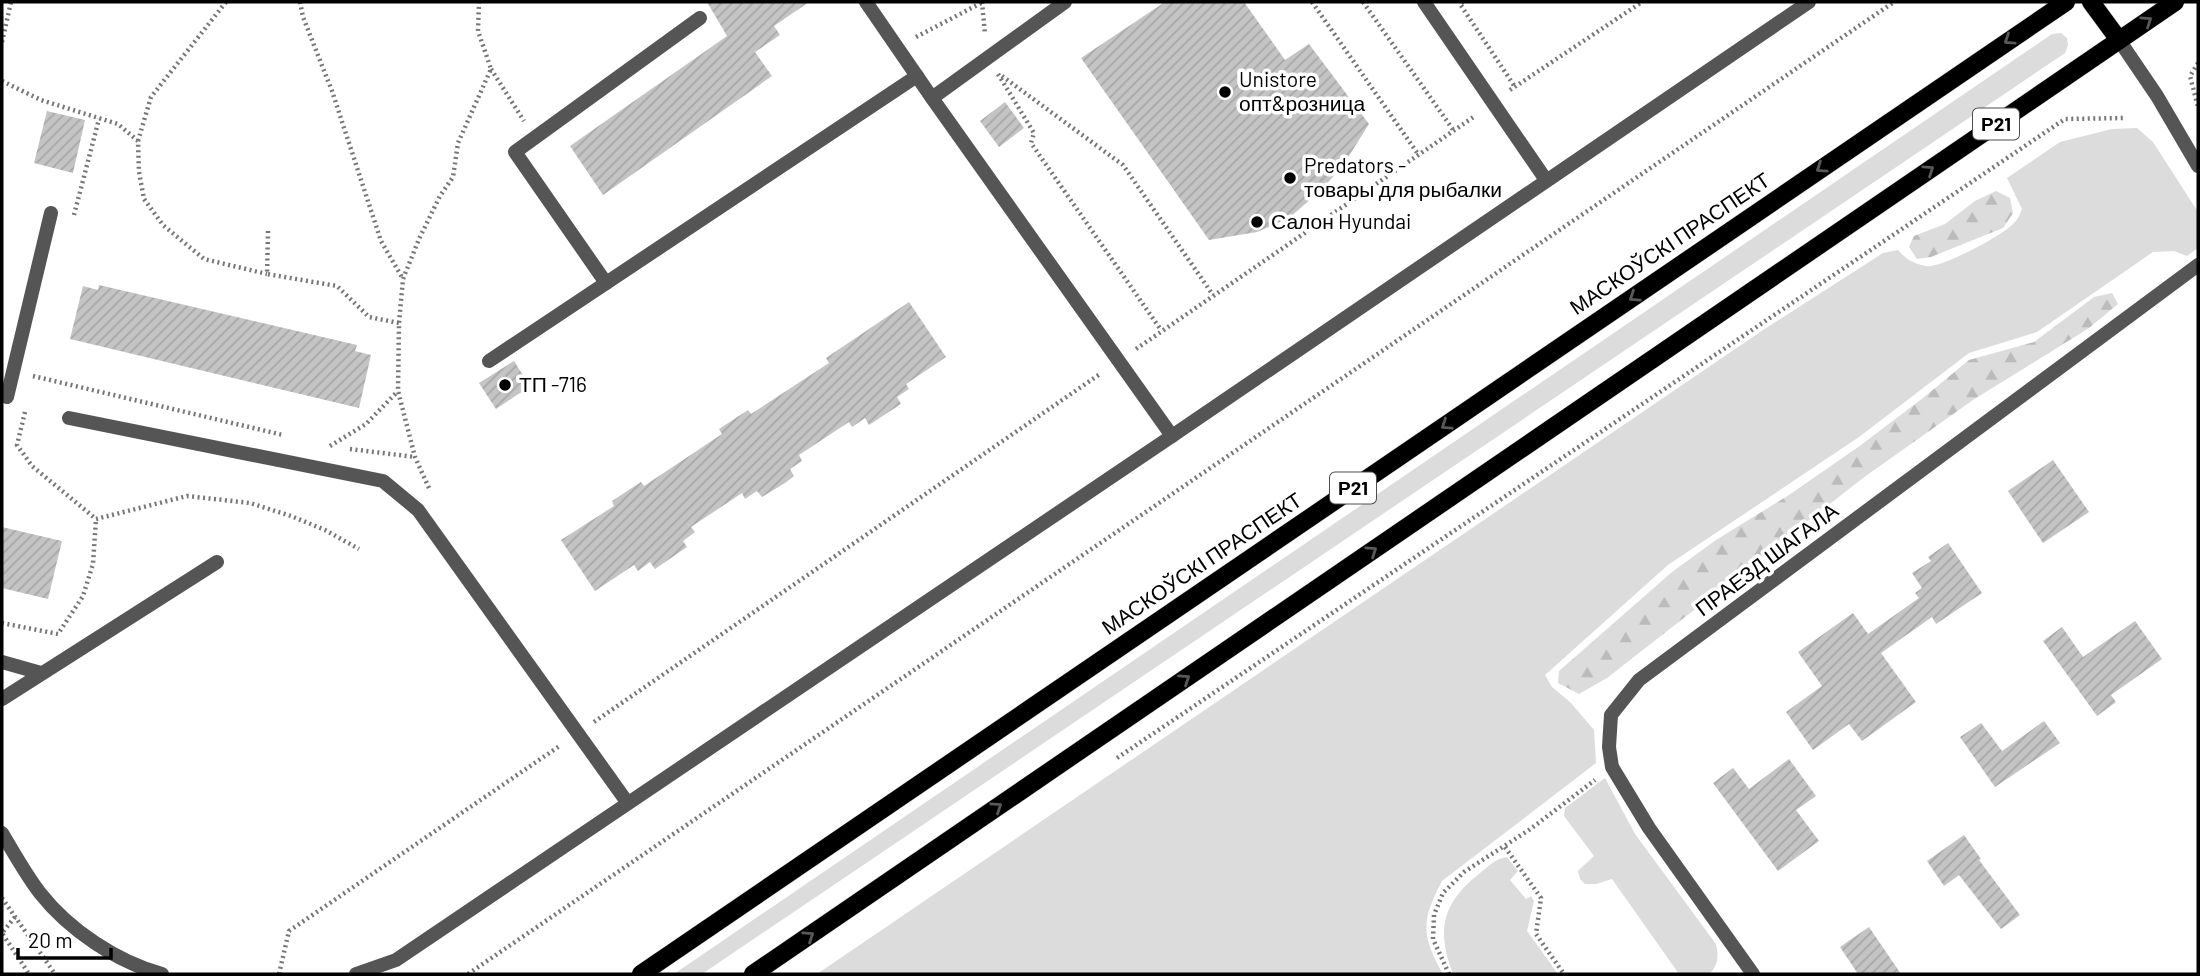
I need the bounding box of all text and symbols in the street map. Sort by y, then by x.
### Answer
one-way arrow [2139,17,2152,29]
one-way arrow [2004,32,2017,45]
place label: Unistore опт&розница [1239,66,1366,115]
marker: Unistore опт&розница [1217,84,1233,100]
road number: Р21 [1973,108,2019,140]
place label: Predators - товары для рыбалки [1304,152,1502,201]
one-way arrow [1816,160,1829,173]
street label: МАСКОЎСКІ ПРАСПЕКТ [1564,166,1774,319]
one-way arrow [1921,166,1934,178]
marker: Predators - товары для рыбалки [1282,170,1298,186]
place label: Салон Hyundai [1271,208,1411,233]
marker: Салон Hyundai [1249,214,1265,230]
one-way arrow [1628,289,1641,302]
place label: ТП -716 [519,371,587,396]
marker: ТП -716 [497,377,513,393]
one-way arrow [1441,417,1454,429]
road number: Р21 [1330,472,1376,503]
street label: МАСКОЎСКІ ПРАСПЕКТ [1096,486,1306,639]
street label: ПРАЕЗД ШАГАЛА [1690,497,1842,620]
one-way arrow [1365,546,1378,559]
one-way arrow [1177,675,1190,687]
one-way arrow [989,803,1002,815]
scale bar [18,916,110,960]
text: 20 m [28,927,73,952]
one-way arrow [801,932,814,944]

